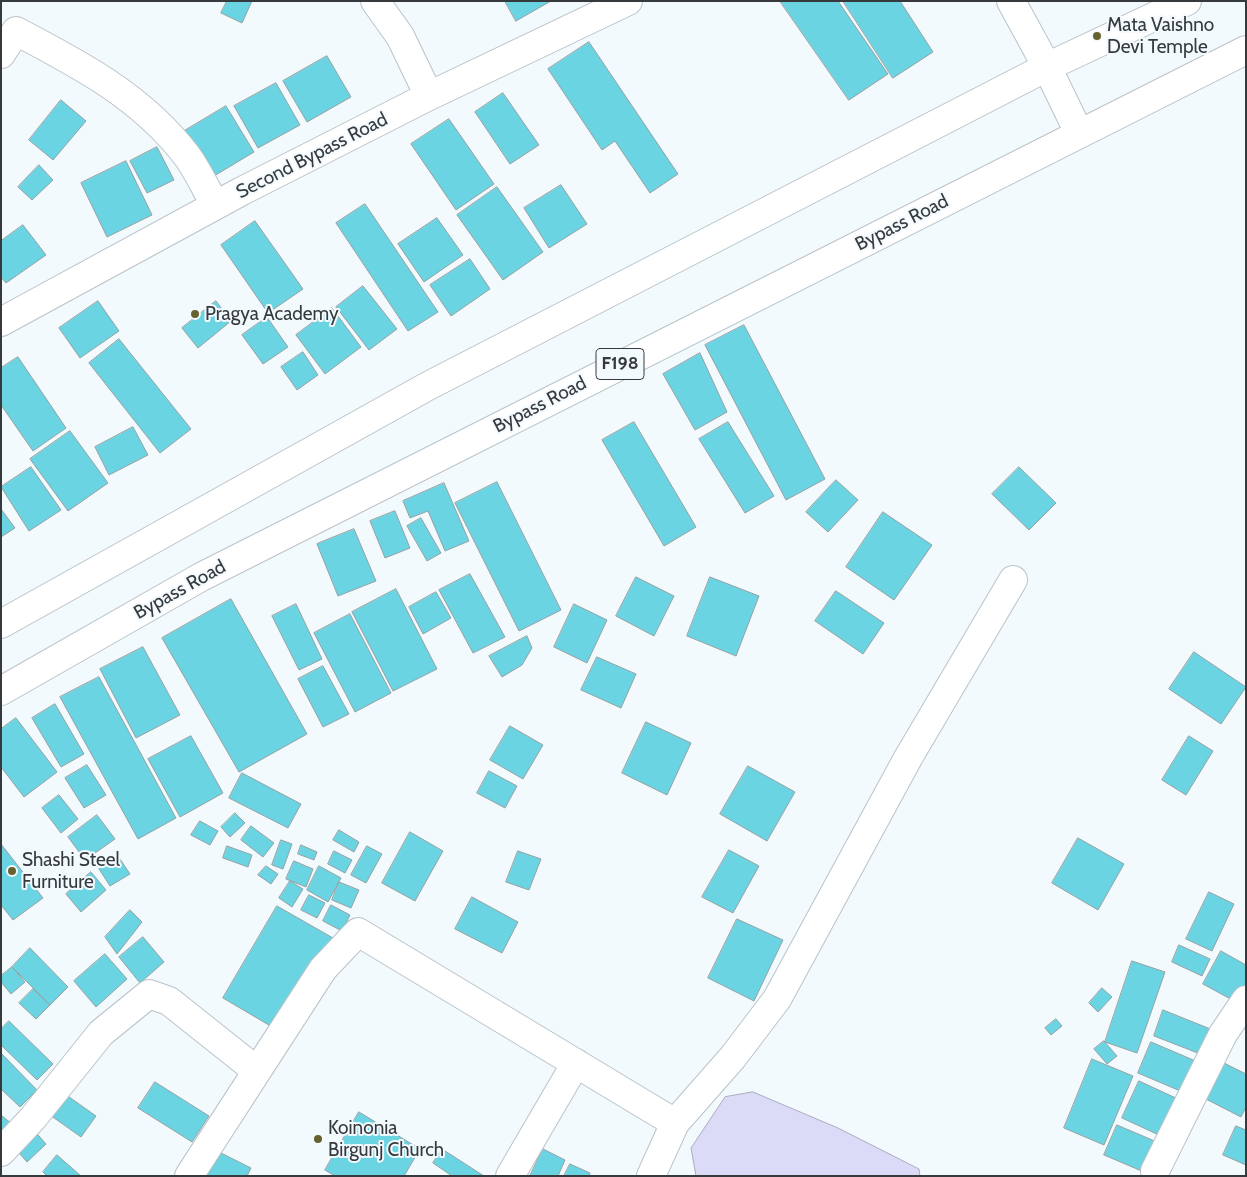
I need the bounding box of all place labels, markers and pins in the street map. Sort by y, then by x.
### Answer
place label: Mata Vaishno Devi Temple [1107,14,1214,58]
marker: Mata Vaishno Devi Temple [1091,30,1103,42]
place label: Pragya Academy [205,303,339,325]
marker: Pragya Academy [189,308,201,320]
place label: Shashi Steel Furniture [22,849,120,893]
marker: Shashi Steel Furniture [6,865,18,877]
place label: Koinonia Birgunj Church [328,1117,444,1161]
marker: Koinonia Birgunj Church [312,1133,324,1145]

